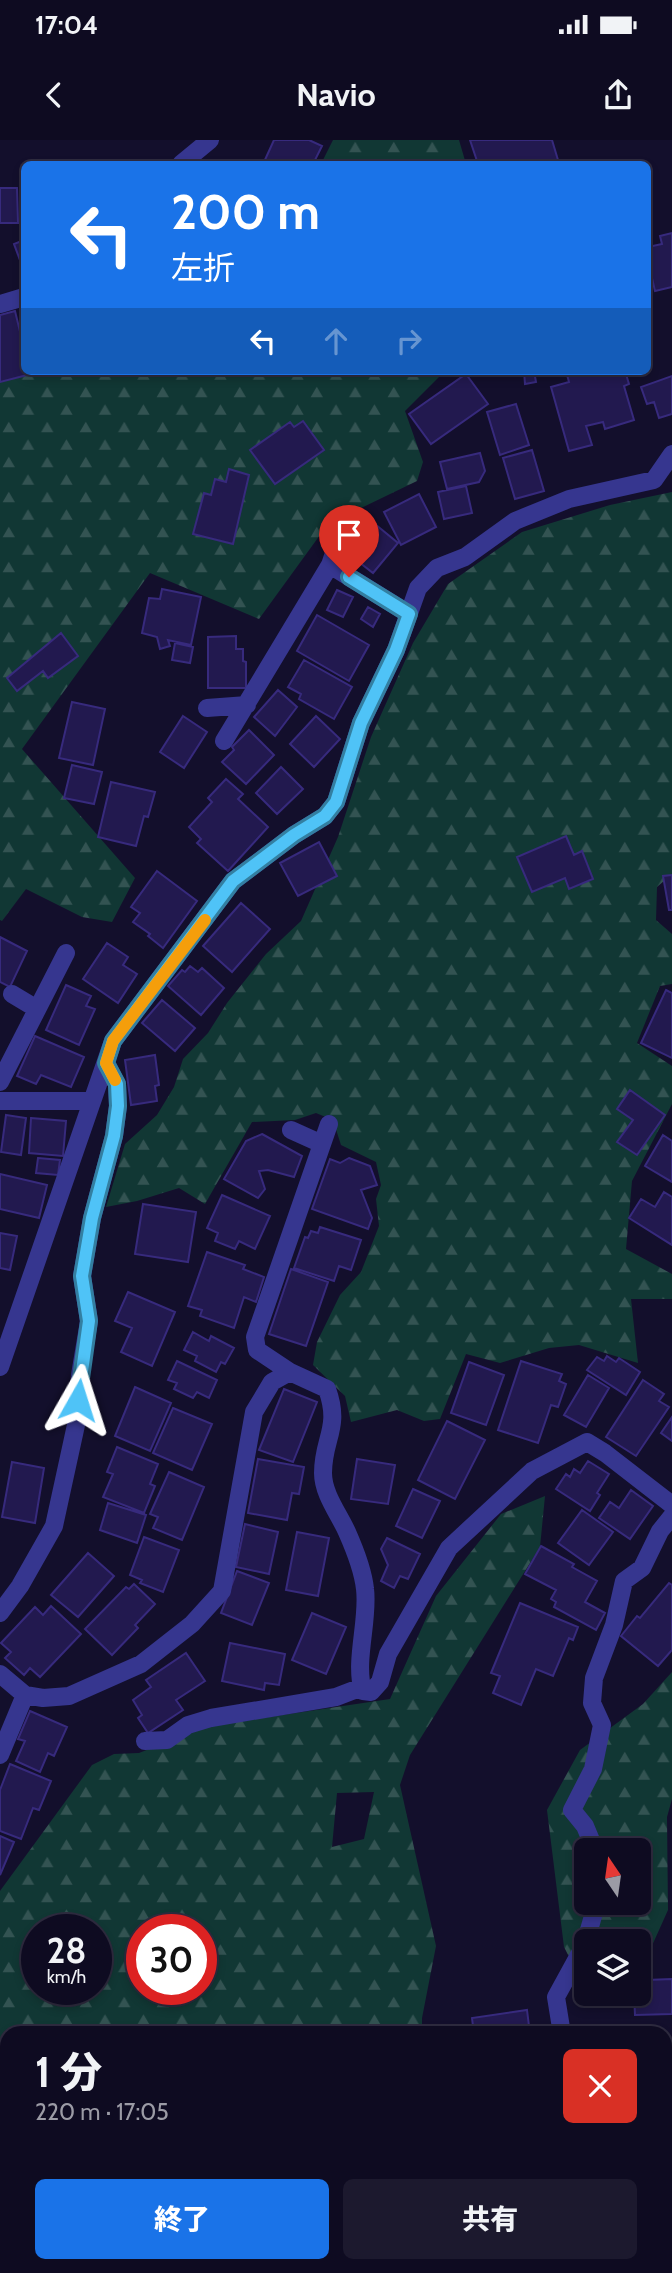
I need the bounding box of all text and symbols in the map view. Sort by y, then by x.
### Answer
text: 17:04 [35,9,98,41]
text: Navio [296,75,376,114]
icon: back [35,76,73,114]
icon: share [599,76,637,114]
text: 200 m [171,182,320,241]
icon: left [56,189,147,280]
text: 左折 [171,248,235,287]
icon: left [244,322,282,360]
icon: ahead [317,322,355,360]
icon: right [390,322,428,360]
pin [319,505,379,577]
icon: arrive [330,516,368,554]
position arrow [41,1363,115,1437]
north arrow [574,1838,651,1914]
map controls [574,1838,651,2006]
speed limit sign: 30 [126,1914,217,2005]
text: 28 [47,1929,86,1972]
button: layers [574,1929,651,2006]
text: km/h [47,1966,86,1988]
text: 1 分 [35,2046,102,2098]
button: close [563,2049,637,2123]
text: 220 m · 17:05 [35,2098,169,2126]
button: 終了 [35,2179,329,2259]
button: 共有 [343,2179,637,2259]

